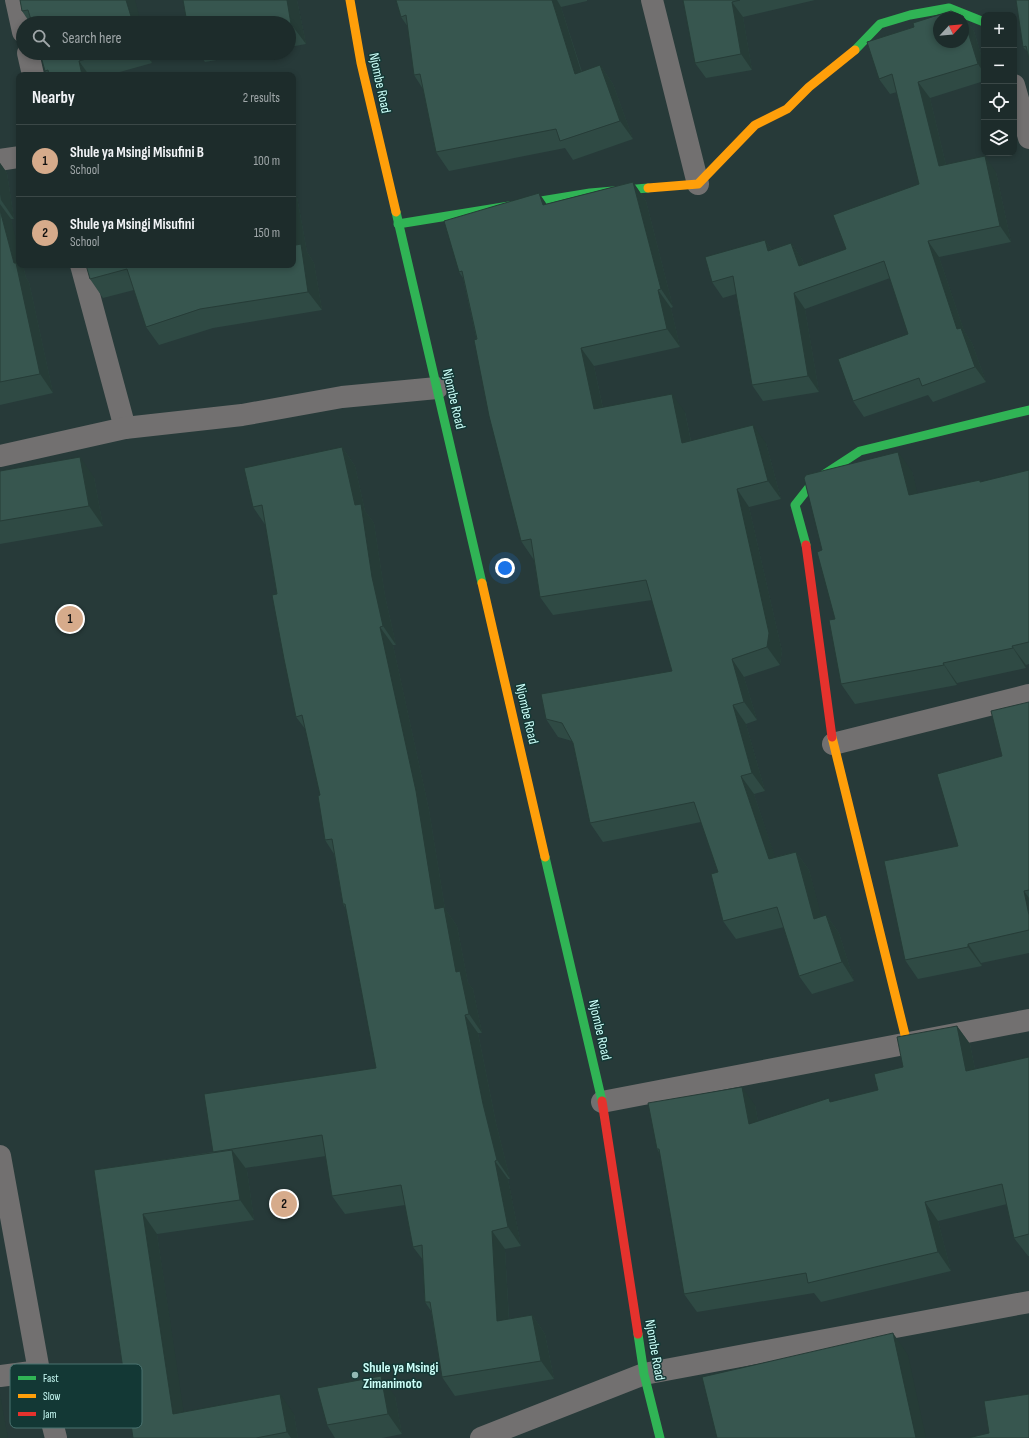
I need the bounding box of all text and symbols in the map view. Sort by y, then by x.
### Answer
north arrow [933,12,969,48]
map controls [981,12,1017,156]
button: + [981,12,1017,48]
search box [16,16,296,60]
icon: search [30,27,52,49]
text: Search here [62,29,122,48]
button: − [981,48,1017,84]
street label: Njombe Road [365,51,395,115]
button: locate [981,84,1017,120]
text: Nearby [32,88,75,108]
text: 2 results [243,90,280,106]
button: layers [981,120,1017,156]
text: Shule ya Msingi Misufini B [70,143,204,162]
text: 1 [42,153,48,169]
text: 100 m [253,153,280,169]
text: School [70,162,100,178]
text: Shule ya Msingi Misufini [70,215,195,234]
text: 2 [42,225,48,241]
text: 150 m [254,225,280,241]
text: School [70,234,100,250]
street label: Njombe Road [439,367,469,431]
your location [495,558,515,578]
pin: 1 [57,604,83,634]
street label: Njombe Road [512,682,542,746]
street label: Njombe Road [585,998,615,1062]
pin: 2 [271,1189,297,1219]
street label: Njombe Road [641,1318,669,1382]
place label: Shule ya Msingi Zimanimoto [363,1359,438,1392]
legend [10,1364,142,1428]
marker: Shule ya Msingi Zimanimoto [350,1370,360,1380]
text: Fast [43,1372,59,1385]
text: Slow [43,1390,60,1403]
text: Jam [42,1408,57,1421]

